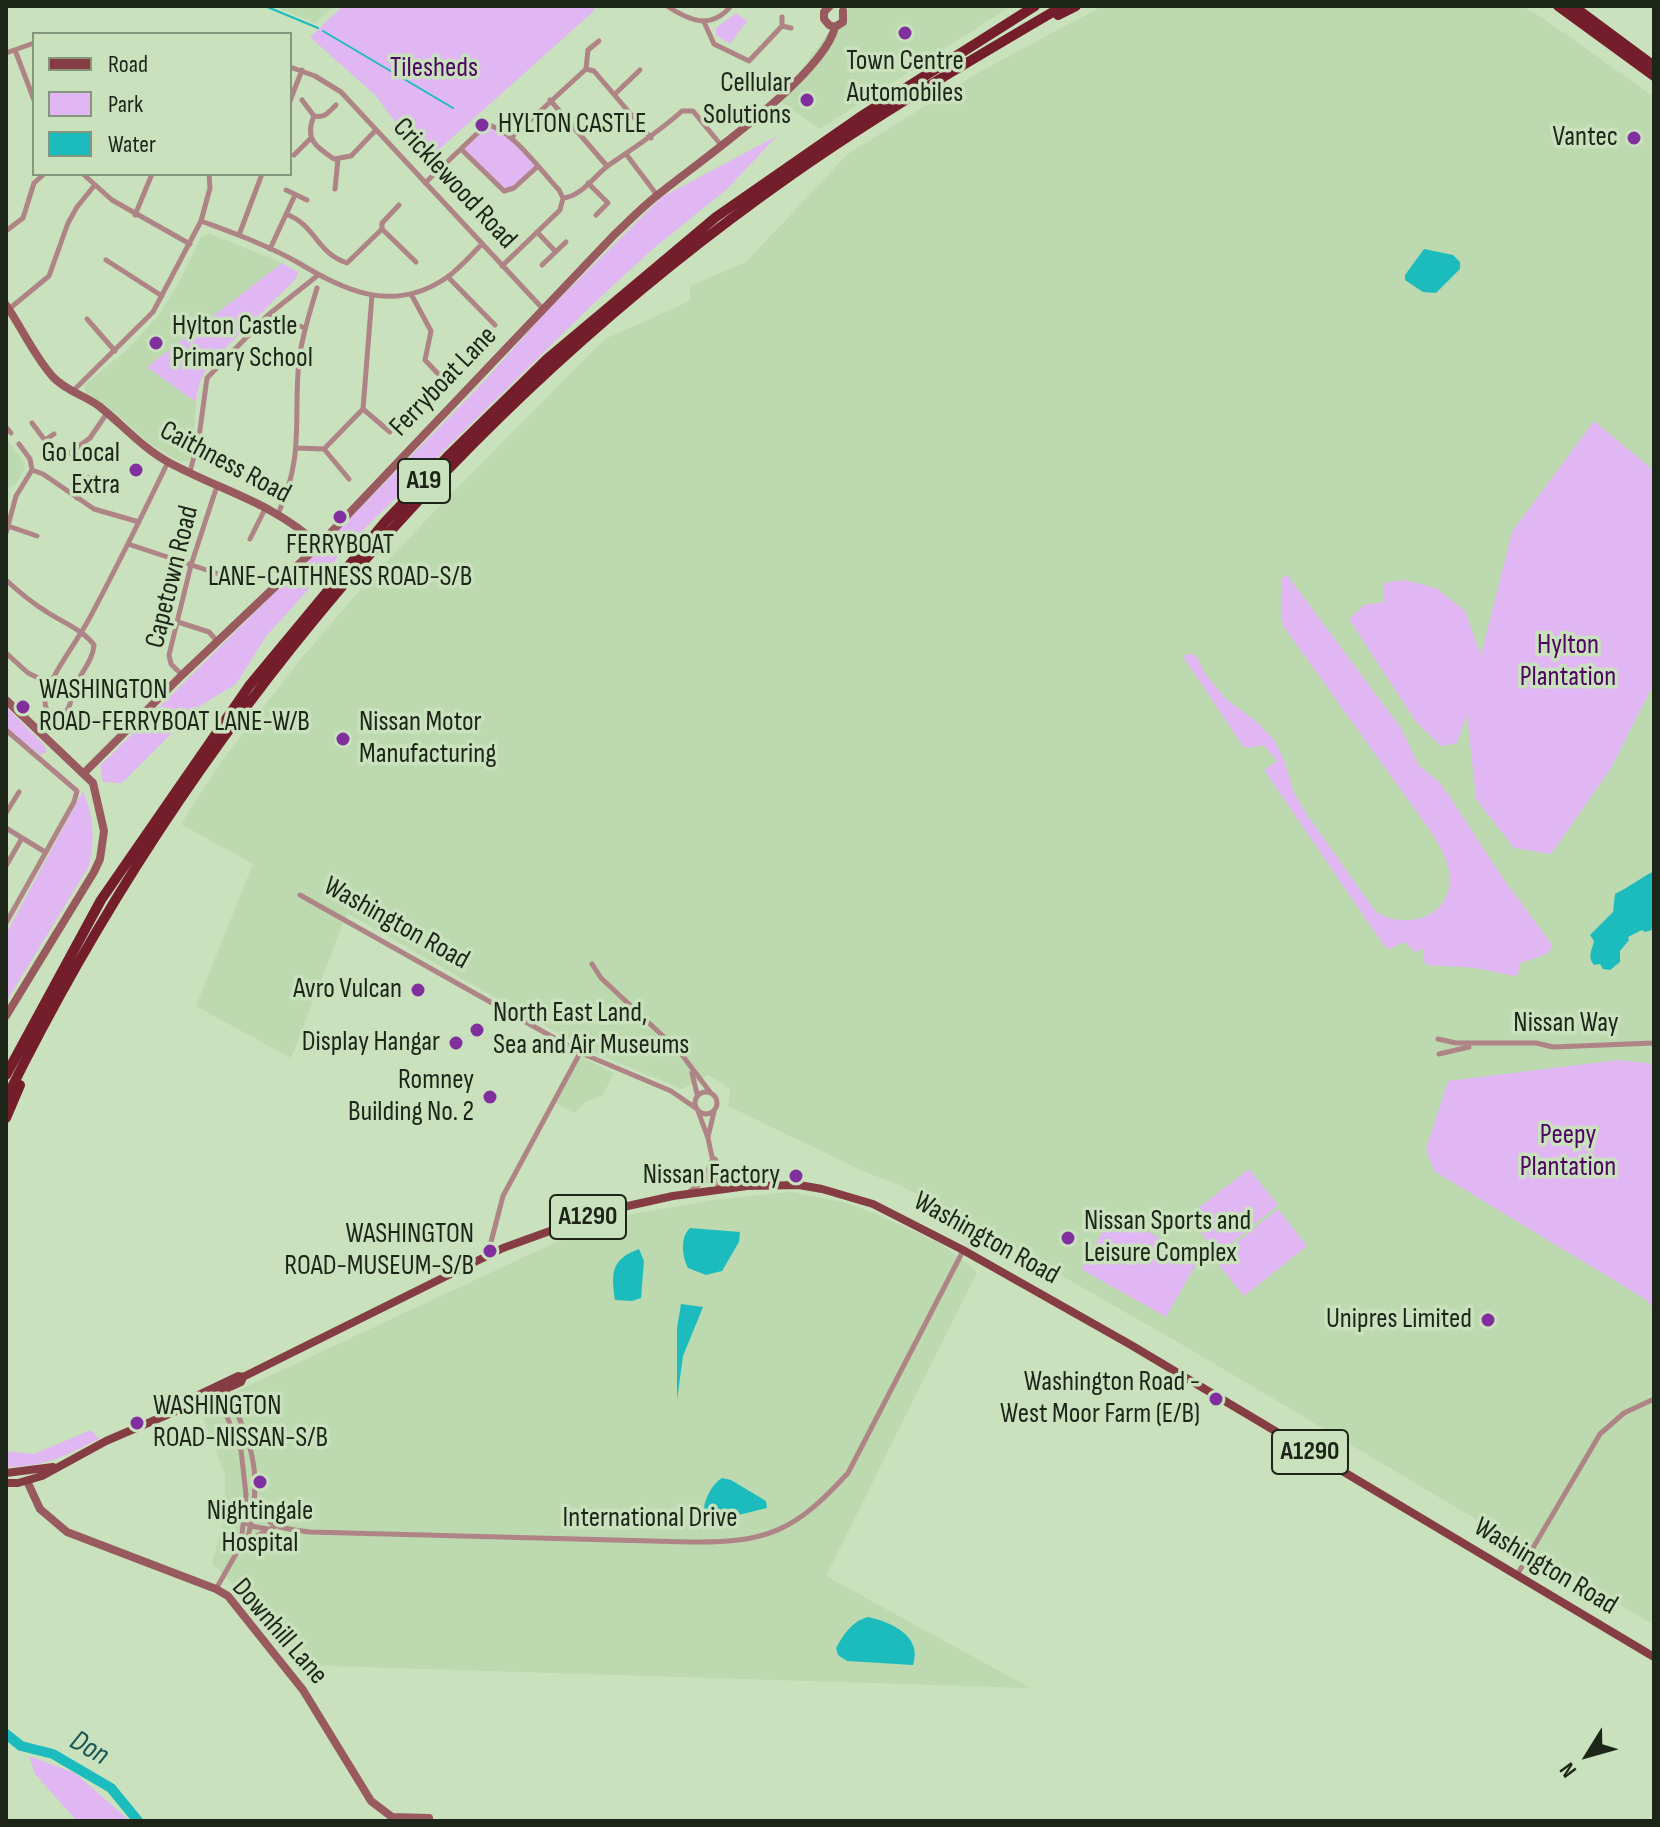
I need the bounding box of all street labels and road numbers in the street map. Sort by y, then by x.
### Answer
street label: Cricklewood Road [385,112,523,256]
street label: Ferryboat Lane [383,320,505,444]
street label: Caithness Road [154,414,296,512]
road number: A19 [398,459,450,503]
street label: Capetown Road [139,502,207,652]
street label: Washington Road [317,870,475,978]
street label: Nissan Way [1513,1007,1619,1041]
street label: Washington Road [907,1185,1065,1293]
road number: A1290 [550,1195,626,1239]
road number: A1290 [1272,1430,1348,1474]
street label: International Drive [563,1502,737,1536]
street label: Washington Road [1467,1511,1623,1623]
street label: Downhill Lane [224,1572,334,1692]

